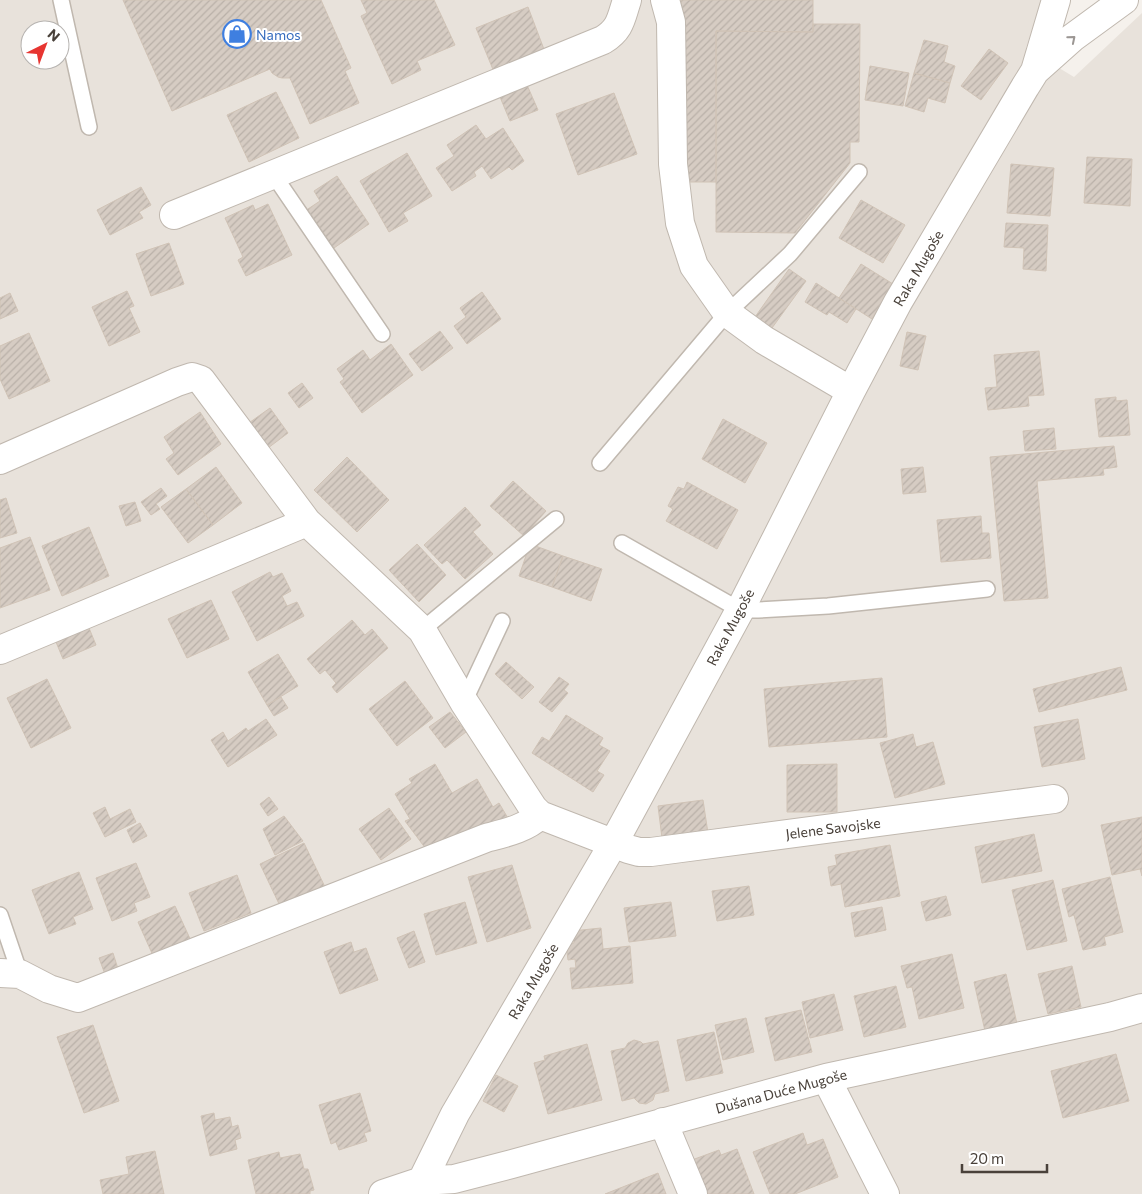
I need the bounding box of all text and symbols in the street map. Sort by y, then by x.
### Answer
shop icon: Namos [222,19,252,49]
north arrow [20,20,70,70]
text: N [44,25,64,45]
place label: Namos [256,26,301,43]
one-way arrow [1066,36,1075,45]
street label: Raka Mugoše [889,227,947,309]
street label: Raka Mugoše [703,586,757,668]
street label: Jelene Savojske [784,814,882,842]
street label: Raka Mugoše [504,940,562,1022]
street label: Dušana Duće Mugoše [713,1065,849,1117]
scale bar [962,1142,1047,1174]
text: 20 m [970,1149,1004,1167]

